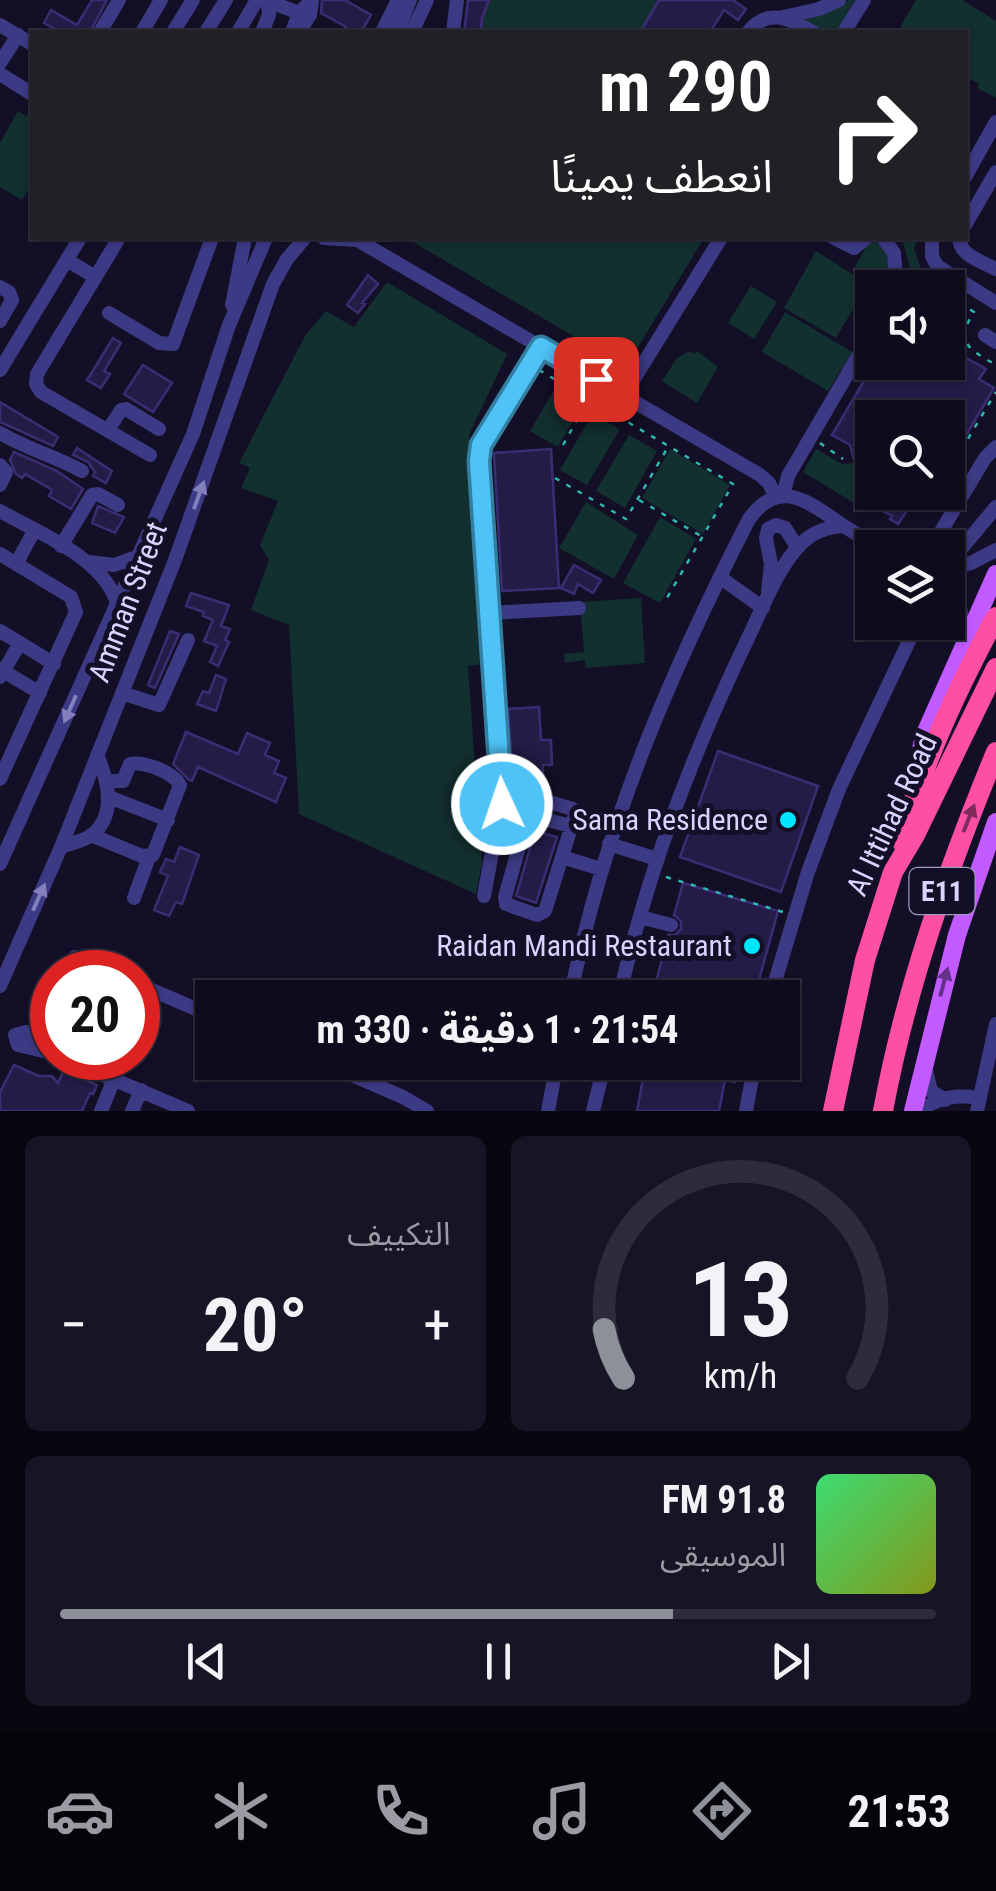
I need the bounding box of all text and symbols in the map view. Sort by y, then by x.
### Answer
text: 290 m [599,46,773,128]
icon: right [808,70,938,200]
text: انعطف يمينًا [550,150,773,203]
map controls [855,270,965,640]
button: sound [855,270,965,380]
pin [554,337,639,422]
icon: arrive [569,352,624,407]
button: search [855,400,965,510]
one-way arrow [192,479,207,509]
street label: Amman Street [81,517,174,687]
button: layers [855,530,965,640]
one-way arrow [62,694,78,724]
street label: Al Ittihad Road [839,729,944,901]
position arrow [450,752,554,856]
place label: Sama Residence [572,802,768,837]
one-way arrow [961,803,977,833]
marker: Sama Residence [777,809,799,831]
road number: E11 [910,868,974,914]
one-way arrow [31,882,47,912]
place label: Raidan Mandi Restaurant [436,928,732,963]
marker: Raidan Mandi Restaurant [741,935,763,957]
speed limit sign: 20 [30,950,160,1080]
one-way arrow [937,966,953,997]
text: 21:54 · 1 دقيقة · 330 m [316,1008,679,1052]
text: التكييف [347,1215,451,1253]
text: 13 [688,1240,793,1361]
text: 20° [203,1281,308,1369]
text: − [60,1293,88,1357]
text: + [423,1293,451,1357]
text: km/h [704,1355,778,1397]
text: 91.8 FM [662,1478,786,1522]
text: الموسيقى [660,1536,786,1574]
icon: previous [179,1634,234,1689]
icon: pause [471,1634,526,1689]
icon: next [763,1634,818,1689]
icon: car [45,1776,115,1846]
icon: climate [206,1776,276,1846]
icon: phone [366,1776,436,1846]
icon: music [527,1776,597,1846]
icon: directions [687,1776,757,1846]
text: 21:53 [848,1785,951,1838]

